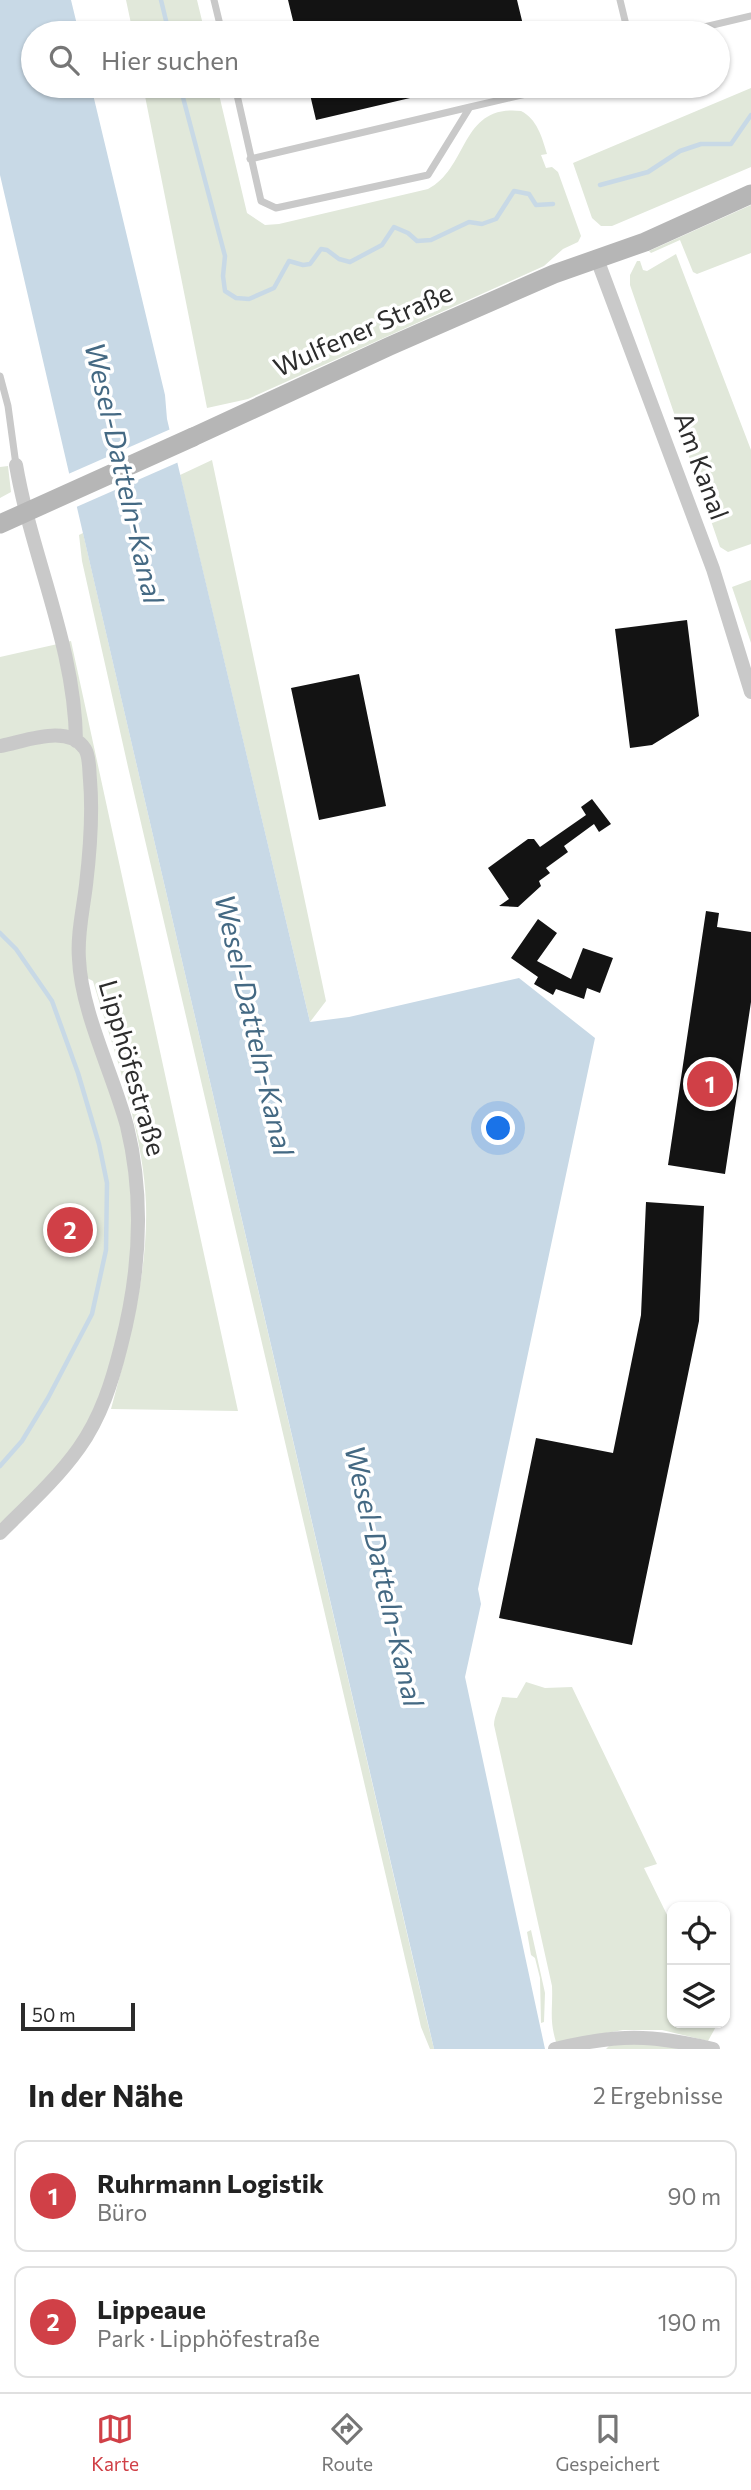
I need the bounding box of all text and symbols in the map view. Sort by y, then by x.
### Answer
search box [21,21,730,98]
icon: search [45,41,83,79]
text: Hier suchen [101,44,239,75]
street label: Wulfener Straße [268,275,457,382]
water label: Wesel-Datteln-Kanal [78,339,172,608]
street label: Am Kanal [669,408,736,523]
water label: Wesel-Datteln-Kanal [208,891,302,1160]
street label: Lipphöfestraße [94,976,173,1159]
pin: 1 [687,1058,733,1110]
your location [481,1111,515,1145]
pin: 2 [47,1204,93,1256]
water label: Wesel-Datteln-Kanal [338,1442,432,1711]
map controls [667,1902,730,2028]
button: locate [667,1902,730,1965]
button: layers [667,1965,730,2028]
scale bar [21,2000,135,2032]
text: 50 m [32,2003,76,2026]
text: In der Nähe [28,2076,183,2113]
text: 2 Ergebnisse [593,2081,723,2109]
text: Ruhrmann Logistik [97,2167,324,2198]
text: 1 [48,2182,58,2210]
text: 90 m [668,2182,721,2210]
text: Büro [97,2198,147,2226]
text: Lippeaue [97,2293,206,2324]
text: 2 [46,2308,60,2336]
text: 190 m [658,2308,721,2336]
text: Park · Lipphöfestraße [97,2324,320,2352]
tab: Karte [91,2410,139,2475]
tab: Route [321,2410,373,2475]
tab: Gespeichert [555,2410,660,2475]

